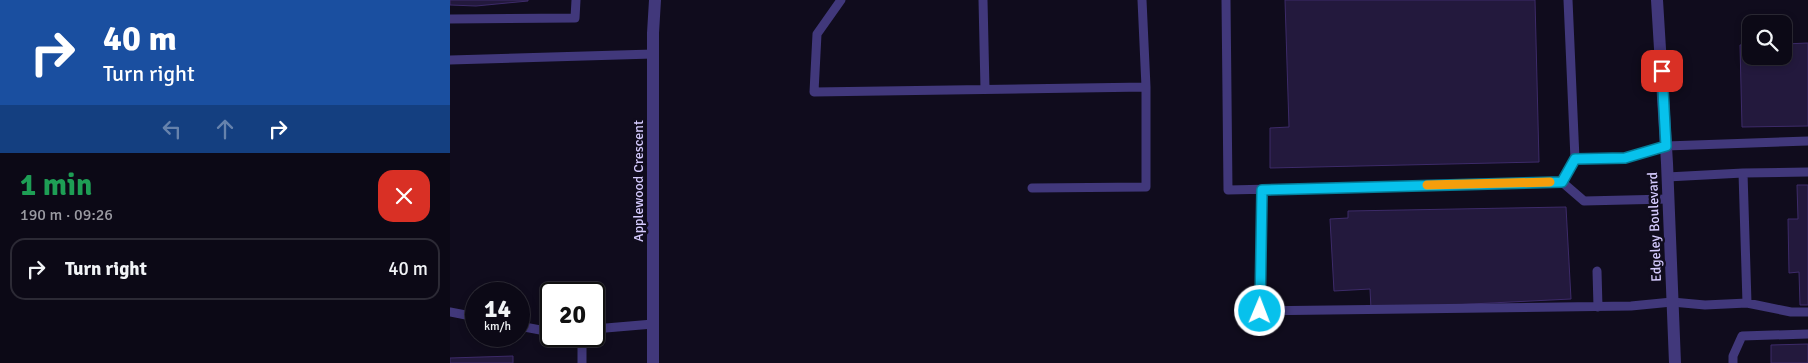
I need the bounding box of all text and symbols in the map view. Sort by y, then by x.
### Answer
map controls [1742,15,1792,65]
button: search [1742,15,1792,65]
text: 40 m [103,17,177,60]
icon: right [20,20,85,85]
pin [1641,50,1683,92]
icon: arrive [1648,57,1676,85]
text: Turn right [103,60,195,87]
icon: left [158,115,186,143]
icon: ahead [211,115,239,143]
icon: right [264,115,292,143]
street label: Applewood Crescent [630,120,647,242]
text: 1 min [20,167,92,204]
button: close [378,170,430,222]
street label: Edgeley Boulevard [1644,172,1665,282]
text: 190 m · 09:26 [20,205,113,225]
icon: right [22,255,50,283]
text: Turn right [65,257,147,281]
text: 40 m [388,257,428,281]
speed limit sign: 20 [540,282,605,347]
position arrow [1233,284,1285,336]
text: 14 [484,293,511,324]
text: km/h [484,319,511,334]

